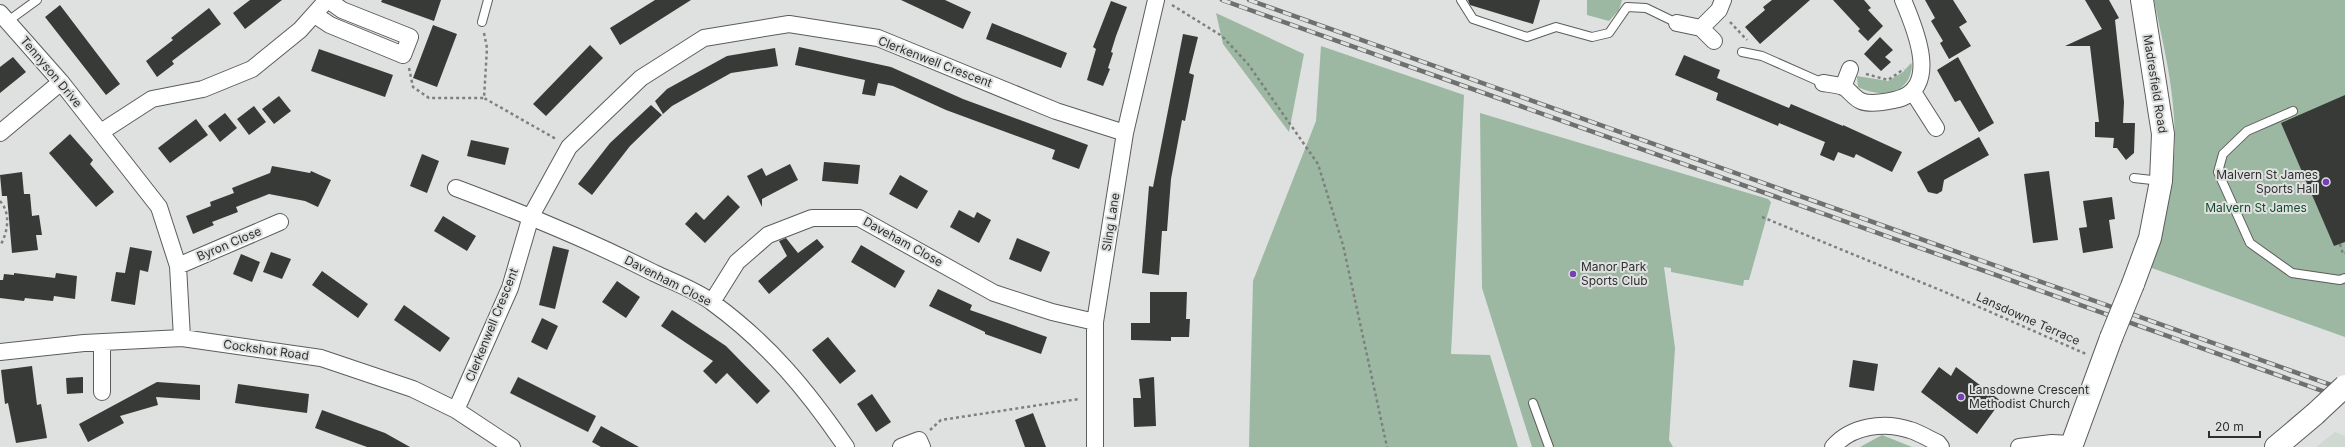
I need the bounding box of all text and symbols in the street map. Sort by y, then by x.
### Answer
street label: Tennyson Drive [17,33,86,110]
street label: Clerkenwell Crescent [876,33,994,90]
street label: Madresfield Road [2140,34,2171,134]
place label: Malvern St James Sports Hall [2216,167,2318,196]
marker: Malvern St James Sports Hall [2321,177,2331,187]
street label: Sling Lane [1098,192,1123,252]
park label: Malvern St James [2205,200,2307,215]
street label: Daveham Close [861,214,946,270]
street label: Byron Close [194,223,263,264]
street label: Davenham Close [622,252,714,309]
place label: Manor Park Sports Club [1581,259,1648,288]
street label: Clerkenwell Crescent [462,266,521,384]
marker: Manor Park Sports Club [1568,269,1578,279]
street label: Lansdowne Terrace [1974,289,2082,348]
street label: Cockshot Road [222,336,310,363]
place label: Lansdowne Crescent Methodist Church [1969,382,2089,411]
marker: Lansdowne Crescent Methodist Church [1956,392,1966,402]
scale bar [2209,413,2260,439]
text: 20 m [2215,419,2244,434]

